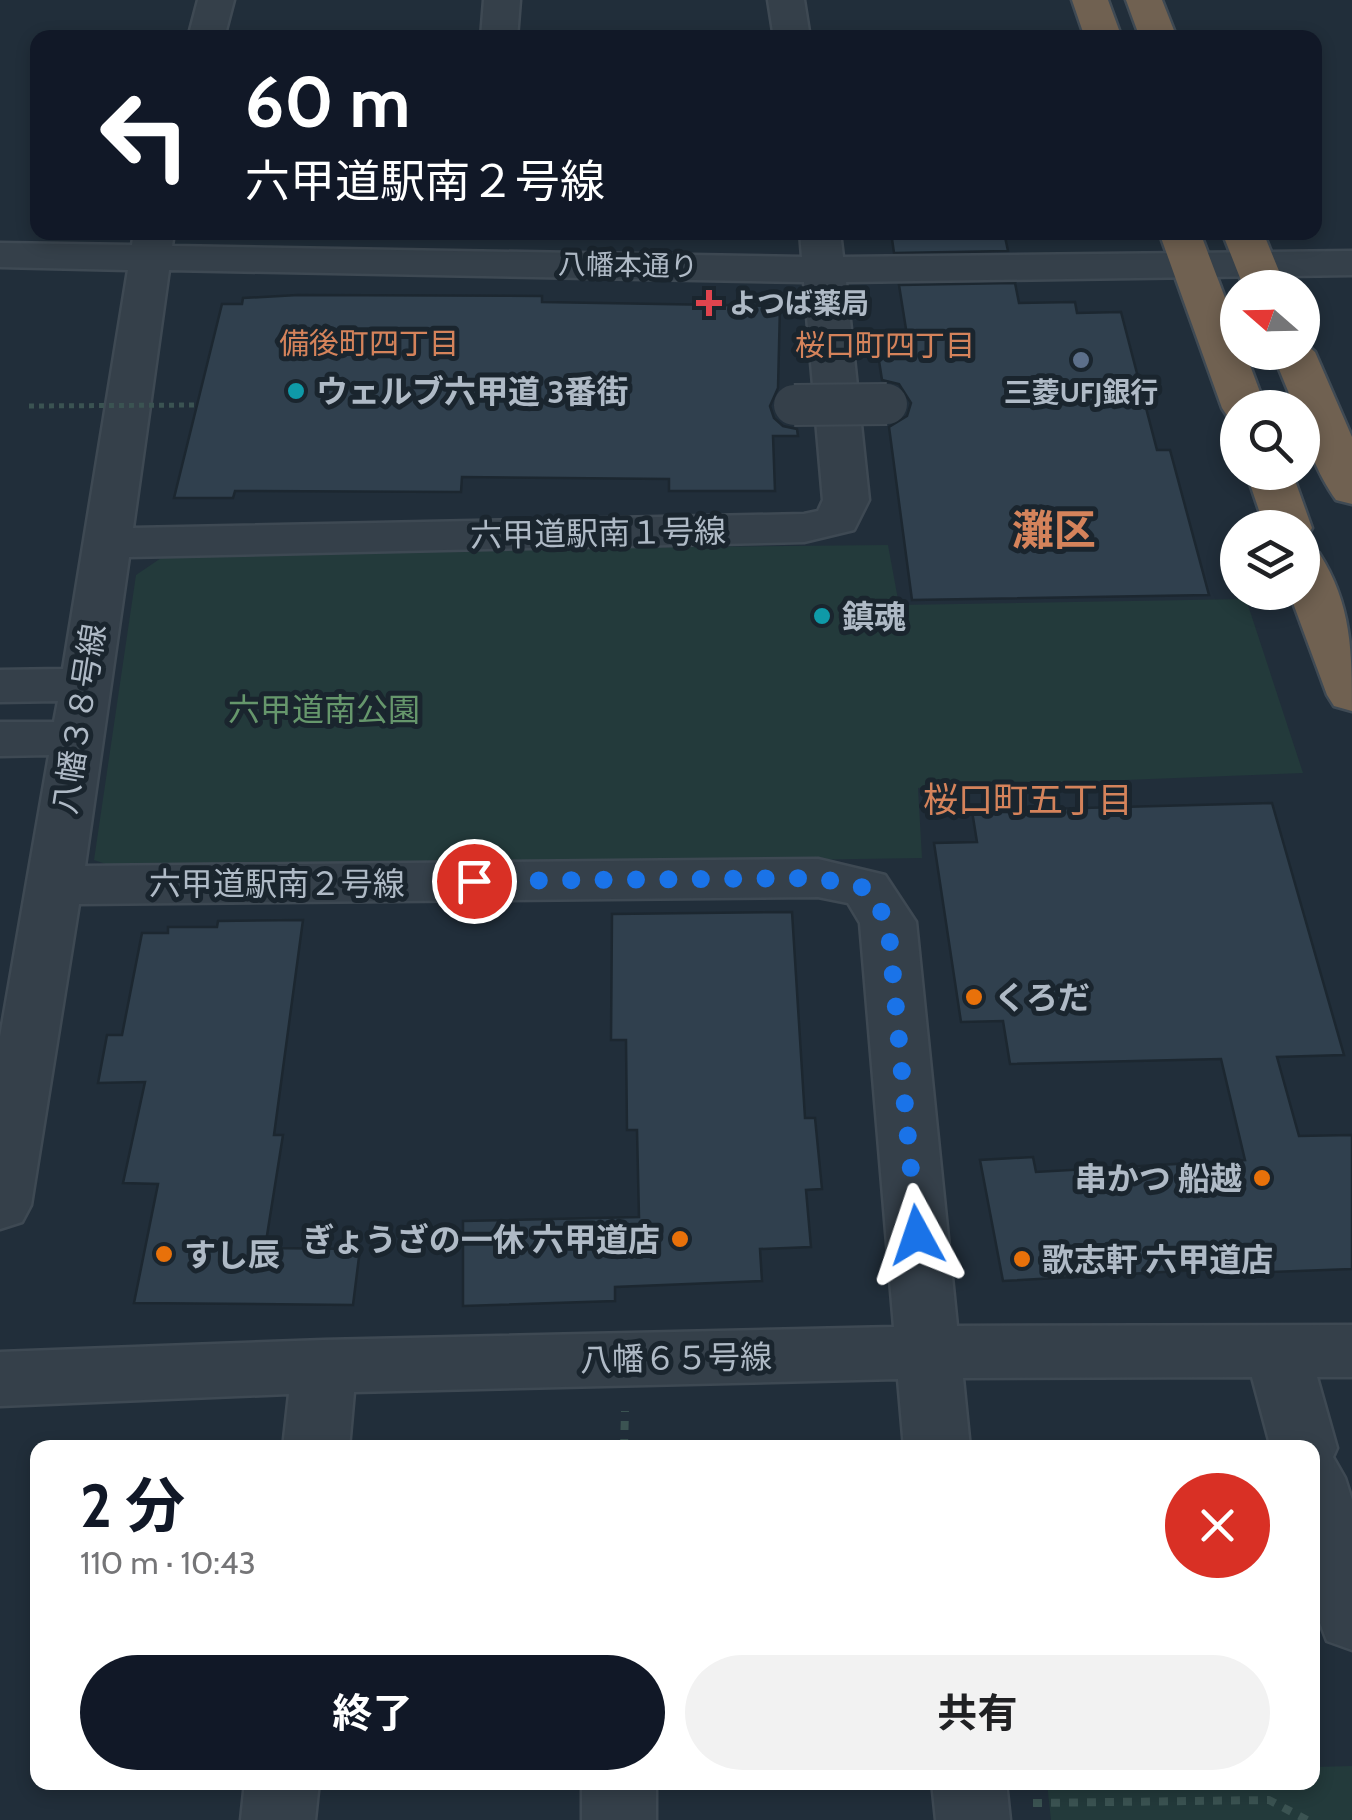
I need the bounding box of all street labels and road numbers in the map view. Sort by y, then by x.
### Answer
street label: 八幡本通り [558,247,698,283]
street label: 六甲道駅南１号線 [470,511,726,555]
street label: 八幡３８号線 [45,621,113,817]
street label: 六甲道駅南２号線 [149,864,405,903]
street label: 八幡６５号線 [580,1337,772,1379]

